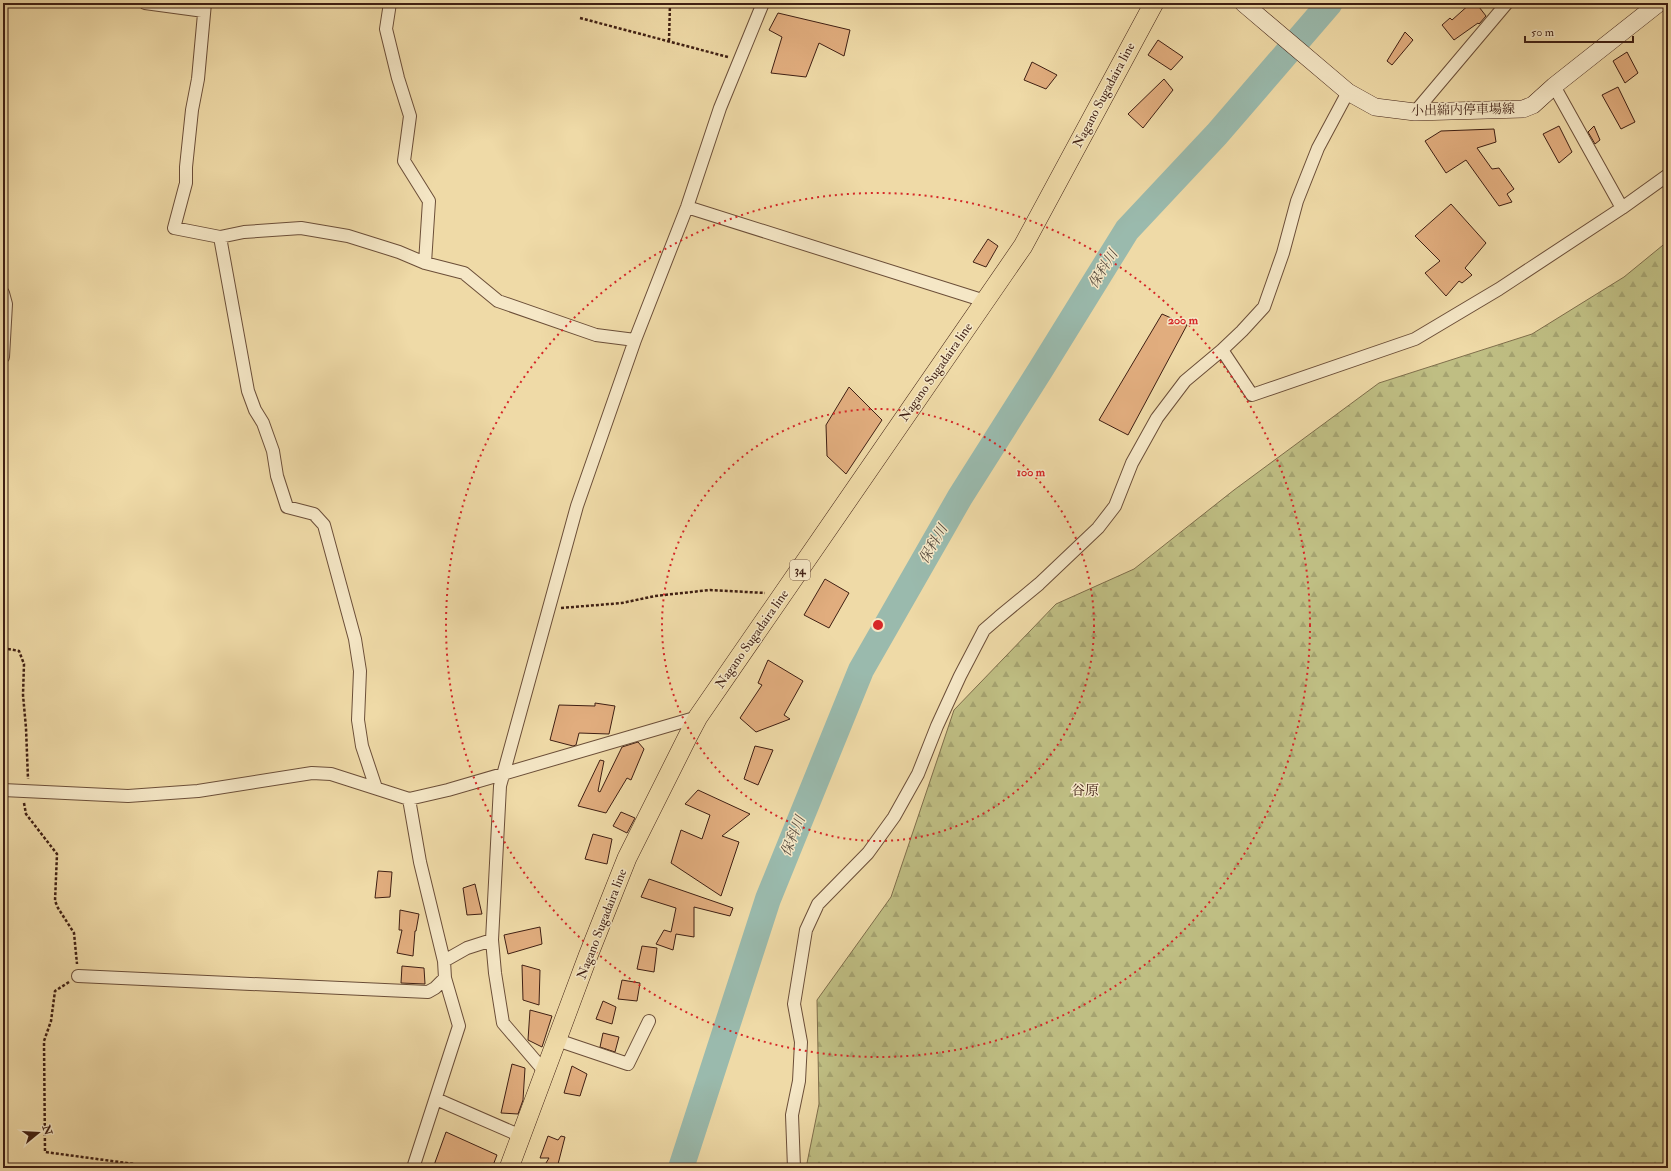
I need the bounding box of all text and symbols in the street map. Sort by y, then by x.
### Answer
scale bar [1525,18,1633,44]
text: 50 m [1531,25,1555,40]
street label: Nagano Sugadaira line [1070,39,1139,150]
street label: 小出綿内停車場線 [1411,101,1515,119]
water label: 保科川 [1085,245,1122,291]
text: 200 m [1168,313,1199,328]
street label: Nagano Sugadaira line [896,319,976,424]
text: 100 m [1017,465,1046,480]
water label: 保科川 [915,520,952,566]
road number: 34 [790,560,810,580]
street label: Nagano Sugadaira line [712,586,792,691]
centre of rings [871,618,885,632]
district label: 谷原 [1071,782,1099,799]
water label: 保科川 [777,811,809,859]
street label: Nagano Sugadaira line [574,866,631,981]
north arrow [18,1113,58,1153]
text: N [39,1122,55,1138]

